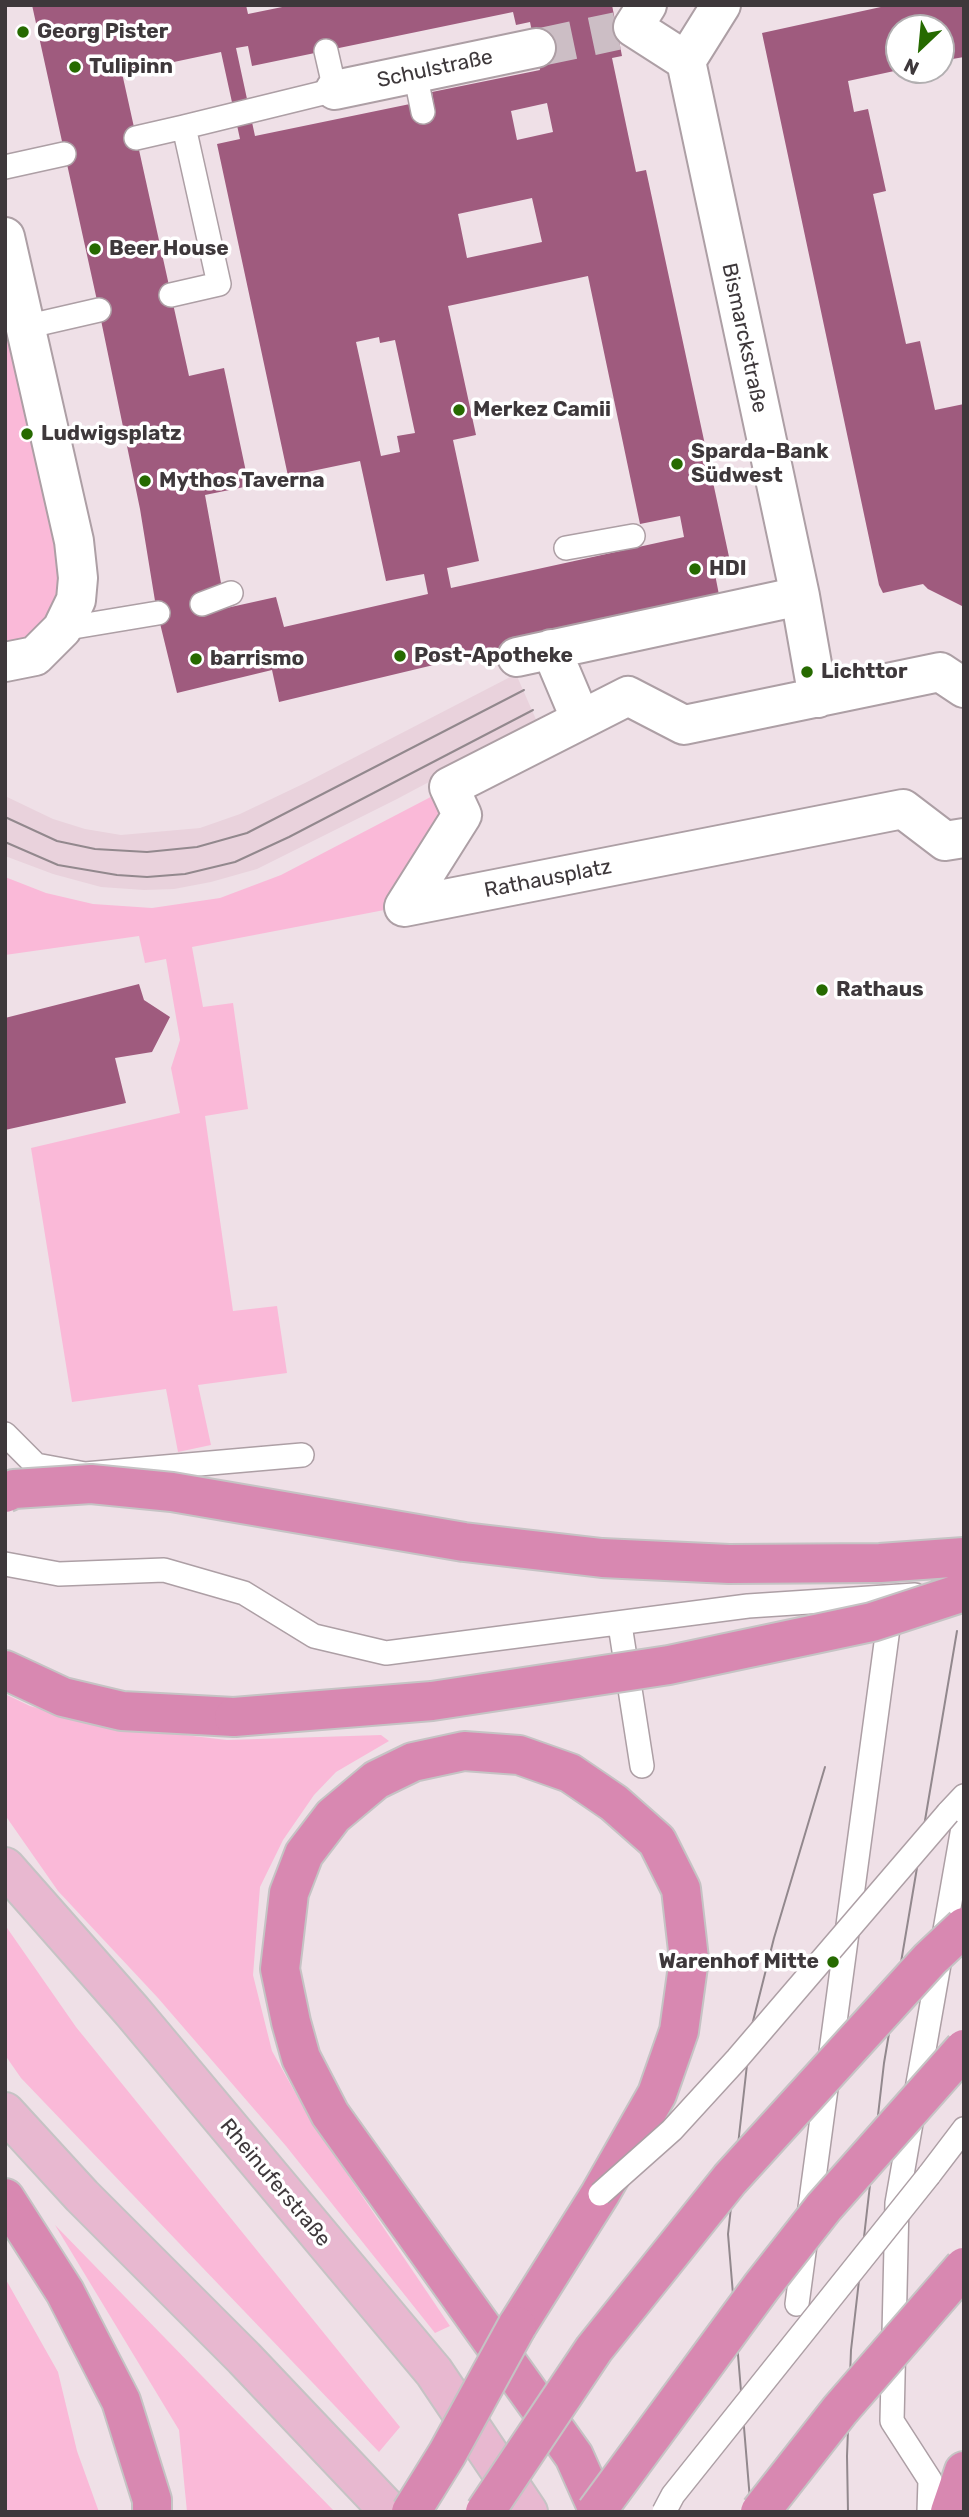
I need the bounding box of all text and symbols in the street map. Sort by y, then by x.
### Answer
north arrow [885,14,955,84]
place label: Georg Pister [37,19,168,45]
marker: Georg Pister [15,24,31,40]
street label: Schulstraße [375,44,495,94]
text: N [900,53,923,80]
place label: Tulipinn [89,54,173,80]
marker: Tulipinn [67,59,83,75]
place label: Beer House [109,236,229,262]
marker: Beer House [87,241,103,257]
street label: Bismarckstraße [716,261,772,415]
place label: Merkez Camii [473,397,611,423]
marker: Merkez Camii [451,402,467,418]
place label: Ludwigsplatz [41,421,182,447]
marker: Ludwigsplatz [19,426,35,442]
place label: Sparda-Bank Südwest [691,439,829,489]
marker: Sparda-Bank Südwest [669,456,685,472]
place label: Mythos Taverna [159,468,325,494]
marker: Mythos Taverna [137,473,153,489]
place label: HDI [709,556,746,582]
marker: HDI [687,561,703,577]
place label: Post-Apotheke [414,643,573,669]
place label: barrismo [210,646,304,672]
marker: Post-Apotheke [392,648,408,664]
marker: barrismo [188,651,204,667]
place label: Lichttor [821,659,907,685]
marker: Lichttor [799,664,815,680]
street label: Rathausplatz [482,854,614,904]
place label: Rathaus [836,977,924,1003]
marker: Rathaus [814,982,830,998]
place label: Warenhof Mitte [659,1949,819,1975]
marker: Warenhof Mitte [825,1954,841,1970]
street label: Rheinuferstraße [214,2114,336,2252]

